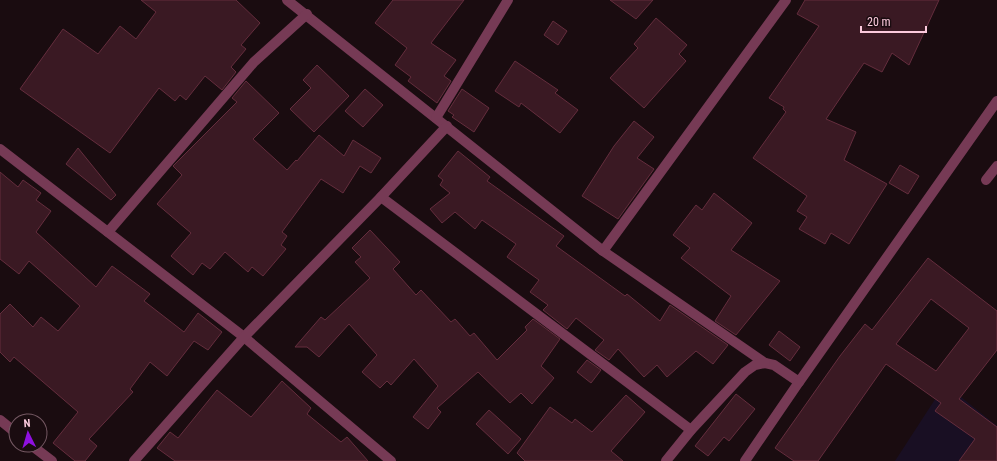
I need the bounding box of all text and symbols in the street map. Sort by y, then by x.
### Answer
scale bar [861,8,926,34]
text: 20 m [867,15,891,29]
north arrow [8,413,48,453]
text: N [23,417,31,430]

